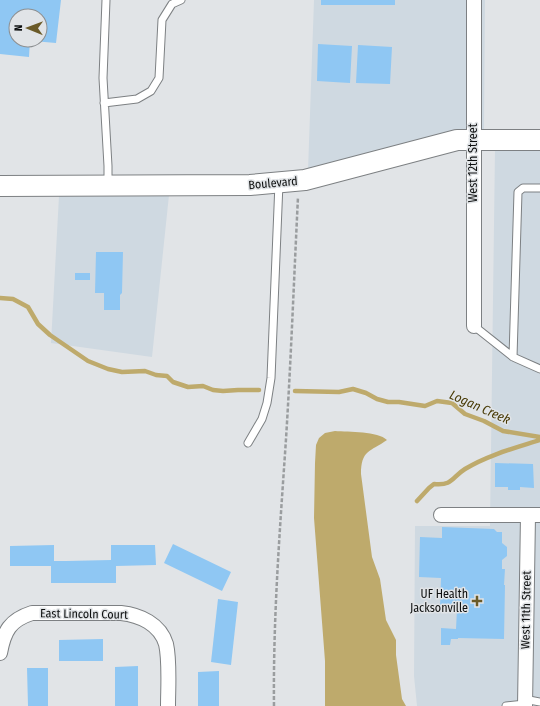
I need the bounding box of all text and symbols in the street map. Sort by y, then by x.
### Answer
north arrow [8,8,48,48]
text: N [12,24,25,31]
street label: West 12th Street [466,123,480,203]
street label: Boulevard [248,174,298,192]
water label: Logan Creek [447,387,513,427]
street label: West 11th Street [518,571,534,649]
place label: UF Health Jacksonville [410,587,468,615]
marker: UF Health Jacksonville [471,595,483,607]
street label: East Lincoln Court [40,606,128,622]

